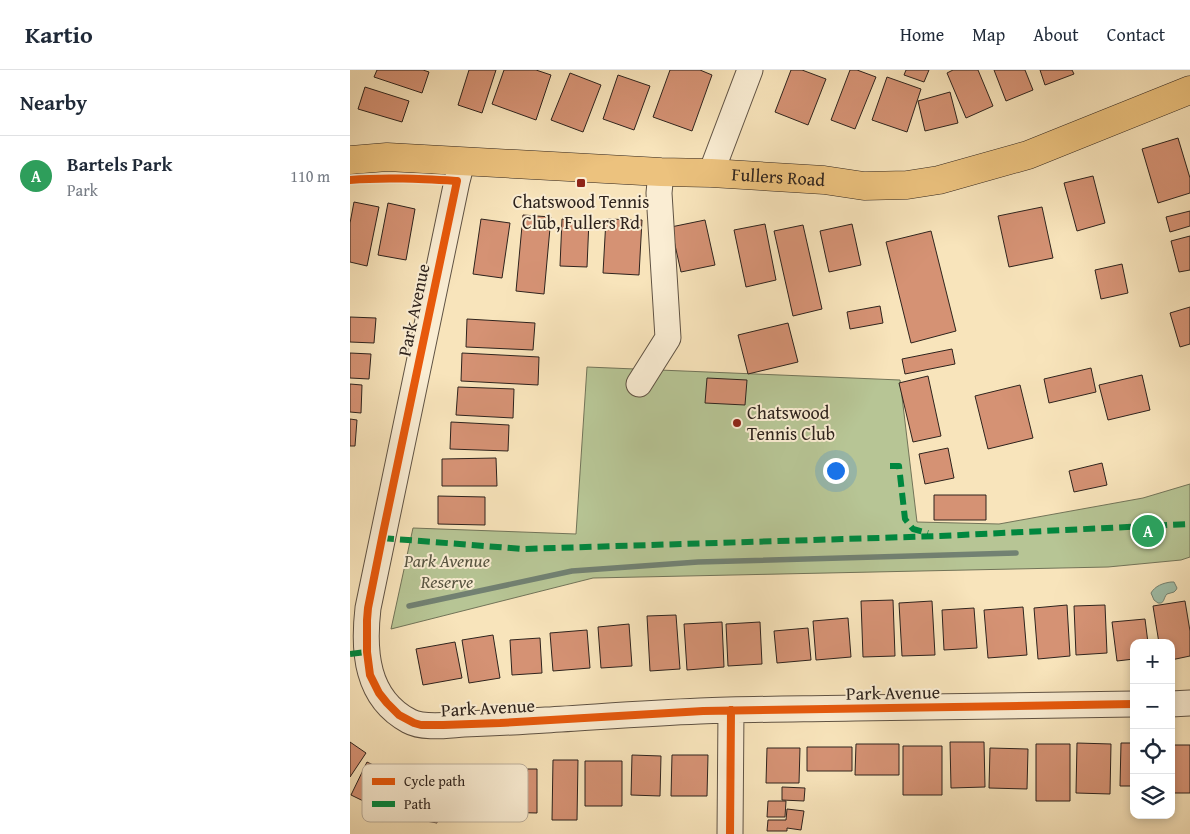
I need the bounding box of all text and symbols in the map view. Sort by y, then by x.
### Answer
text: Kartio [25,17,93,52]
text: Home [900,21,944,48]
text: Map [972,21,1005,48]
text: About [1033,21,1079,48]
text: Contact [1107,21,1165,48]
text: Nearby [20,87,87,118]
text: Bartels Park [67,150,172,178]
street label: Fullers Road [731,160,826,193]
text: A [31,164,41,188]
text: 110 m [290,164,330,188]
marker: Chatswood Tennis Club, Fullers Rd [575,177,587,189]
text: Park [67,178,98,202]
place label: Chatswood Tennis Club, Fullers Rd [513,188,649,236]
street label: Park Avenue [391,261,436,359]
place label: Chatswood Tennis Club [747,399,835,447]
marker: Chatswood Tennis Club [731,417,743,429]
your location [823,458,849,484]
pin: A [1132,512,1164,550]
park label: Park Avenue Reserve [403,547,490,595]
map controls [1130,639,1175,819]
button: + [1130,639,1175,684]
street label: Park Avenue [846,678,940,707]
button: − [1130,684,1175,729]
street label: Park Avenue [440,692,536,723]
button: locate [1130,729,1175,774]
legend [362,764,528,822]
text: Cycle path [404,771,465,791]
button: layers [1130,774,1175,819]
text: Path [404,794,431,814]

